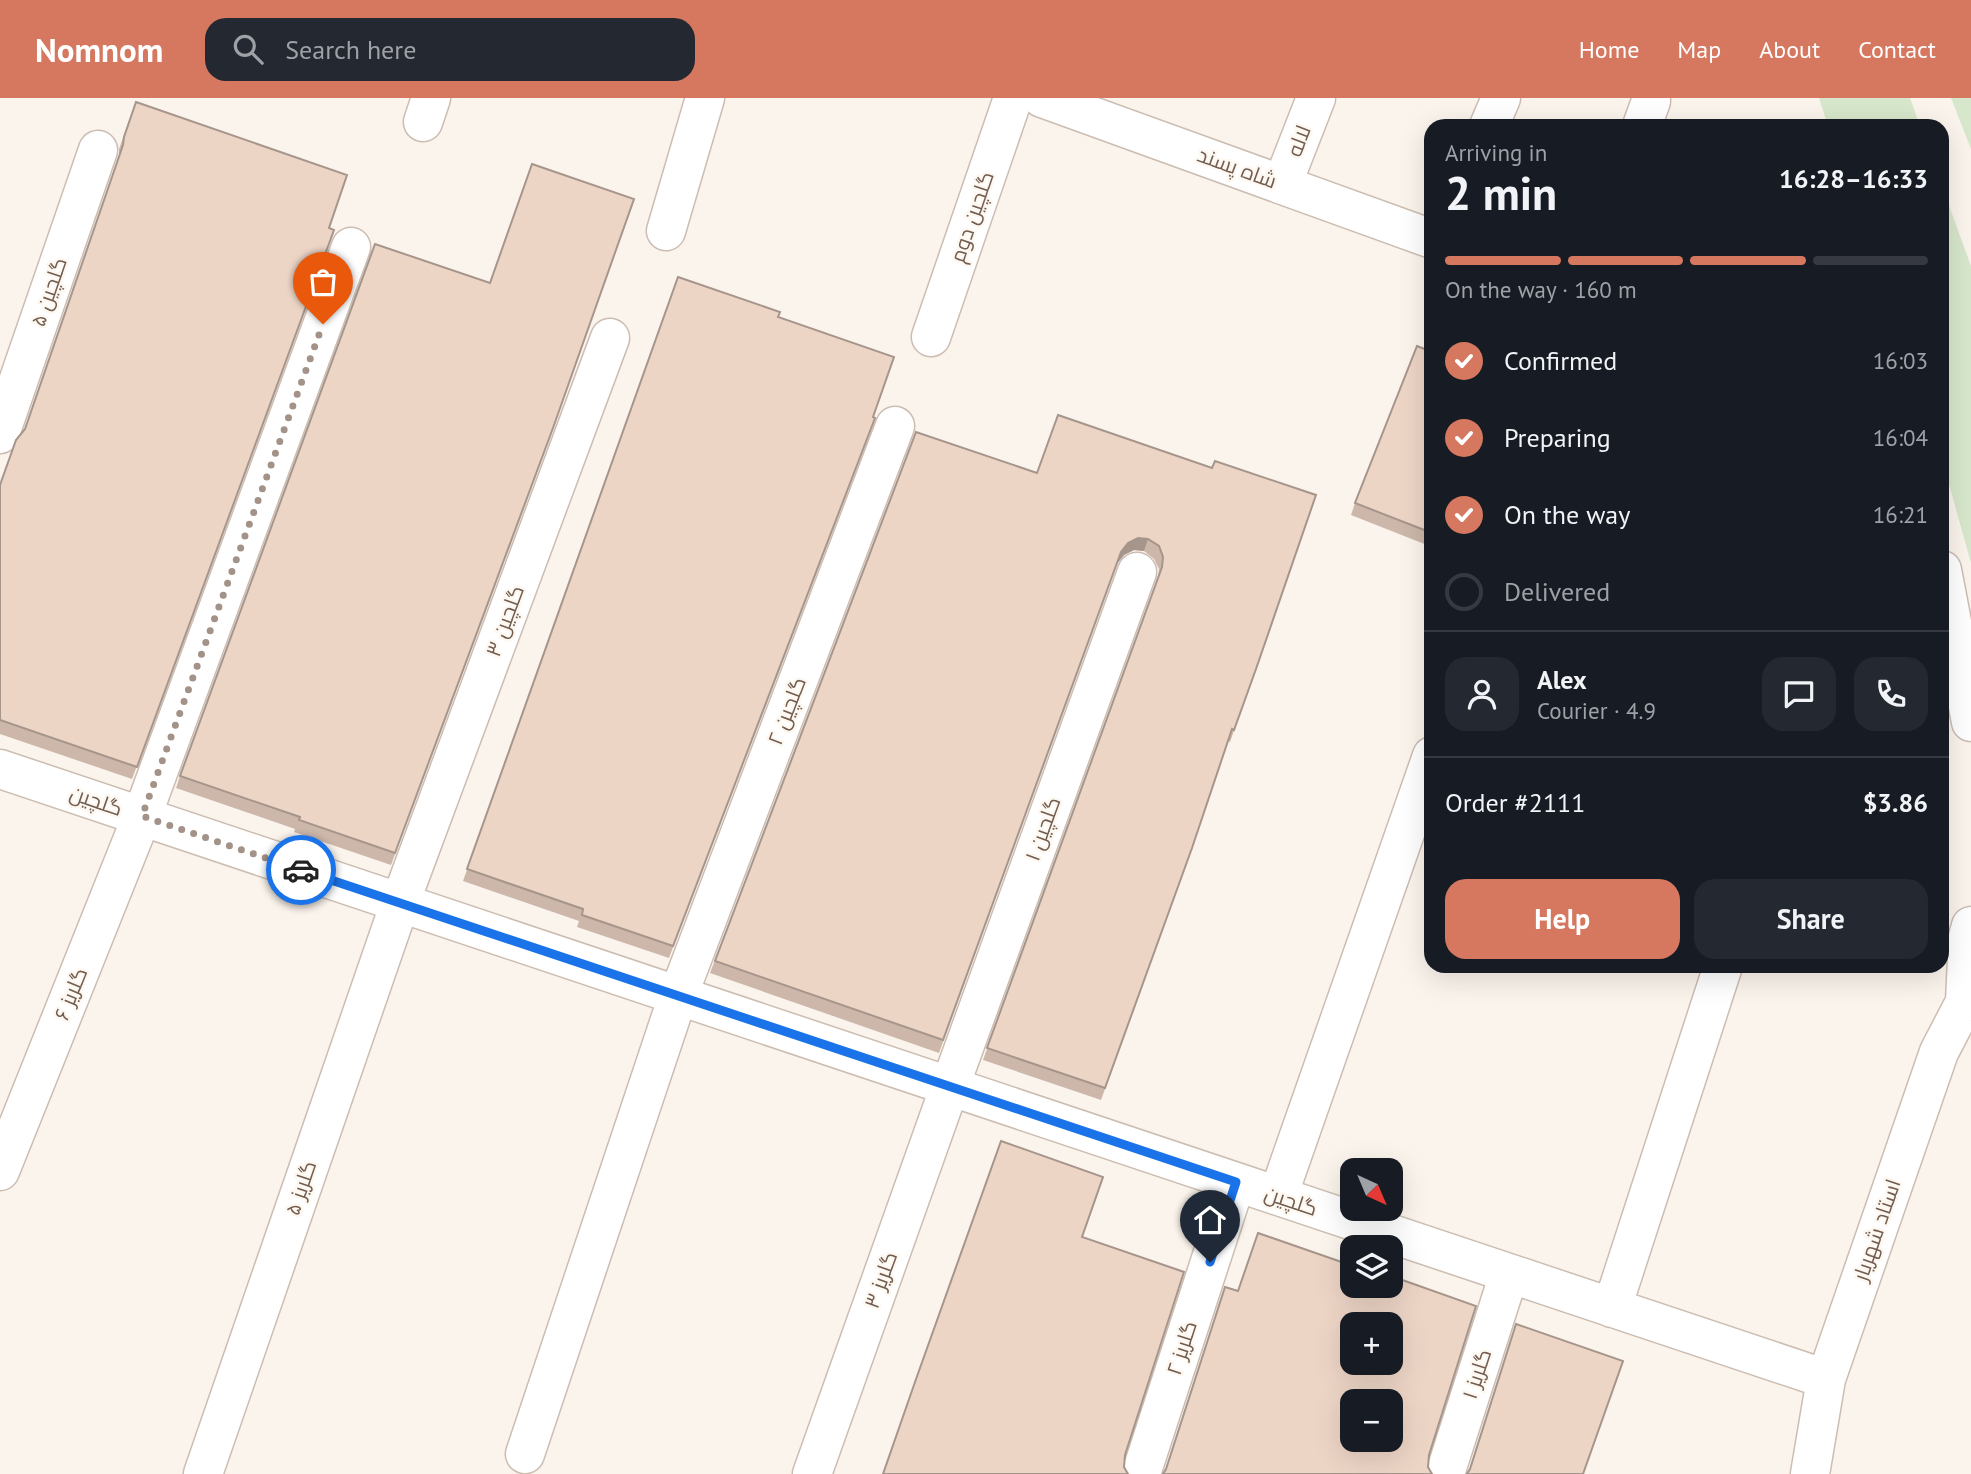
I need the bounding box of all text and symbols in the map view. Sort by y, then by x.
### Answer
search box [205,18,695,81]
text: Nomnom [35,28,163,71]
icon: search [229,30,267,68]
text: Search here [285,33,416,66]
text: Home [1579,34,1639,65]
text: Map [1677,34,1721,65]
text: About [1759,34,1820,65]
text: Contact [1858,34,1936,65]
street label: لاله [1280,121,1317,160]
text: Arriving in [1445,138,1547,167]
street label: شاه پسند [1193,141,1281,195]
text: 16:28–16:33 [1779,162,1928,195]
text: 2 min [1445,163,1557,223]
street label: گلچین دوم [943,168,1001,266]
pin [293,252,353,324]
street label: گلچین ۵ [24,254,74,330]
icon: bag [304,263,342,301]
text: On the way · 160 m [1445,275,1637,304]
icon: check [1445,342,1483,380]
text: Confirmed [1504,344,1617,377]
text: 16:03 [1873,346,1928,375]
icon: check [1445,419,1483,457]
text: Preparing [1504,421,1611,454]
text: 16:04 [1873,423,1928,452]
icon: check [1445,496,1483,534]
text: On the way [1504,498,1630,531]
text: 16:21 [1873,500,1928,529]
text: Delivered [1504,575,1610,608]
street label: گلچین ۳ [479,581,531,661]
button: person [1445,657,1519,731]
button: chat [1762,657,1836,731]
button: phone [1854,657,1928,731]
text: Alex [1537,663,1587,696]
street label: گلچین ۲ [761,673,813,749]
text: Courier · 4.9 [1537,696,1656,725]
street label: گلچین [66,779,126,823]
text: Order #2111 [1445,786,1585,819]
text: $3.86 [1863,786,1928,819]
street label: گلچین ۱ [1019,793,1067,865]
courier [266,835,336,905]
icon: car [282,851,320,889]
button: Help [1445,879,1680,959]
button: Share [1694,879,1928,959]
street label: گلریز ۶ [48,963,93,1024]
street label: گلریز ۵ [279,1157,322,1219]
north arrow [1340,1158,1404,1222]
map controls [1340,1158,1403,1452]
street label: استاد شهریار [1846,1175,1907,1285]
street label: گلچین [1261,1179,1321,1223]
pin [1180,1190,1240,1262]
icon: home [1191,1201,1229,1239]
button: layers [1340,1235,1403,1298]
street label: گلریز ۳ [858,1248,903,1312]
button: + [1340,1312,1403,1375]
street label: گلریز ۲ [1160,1317,1203,1378]
street label: گلریز ۱ [1456,1345,1497,1402]
button: − [1340,1389,1403,1452]

